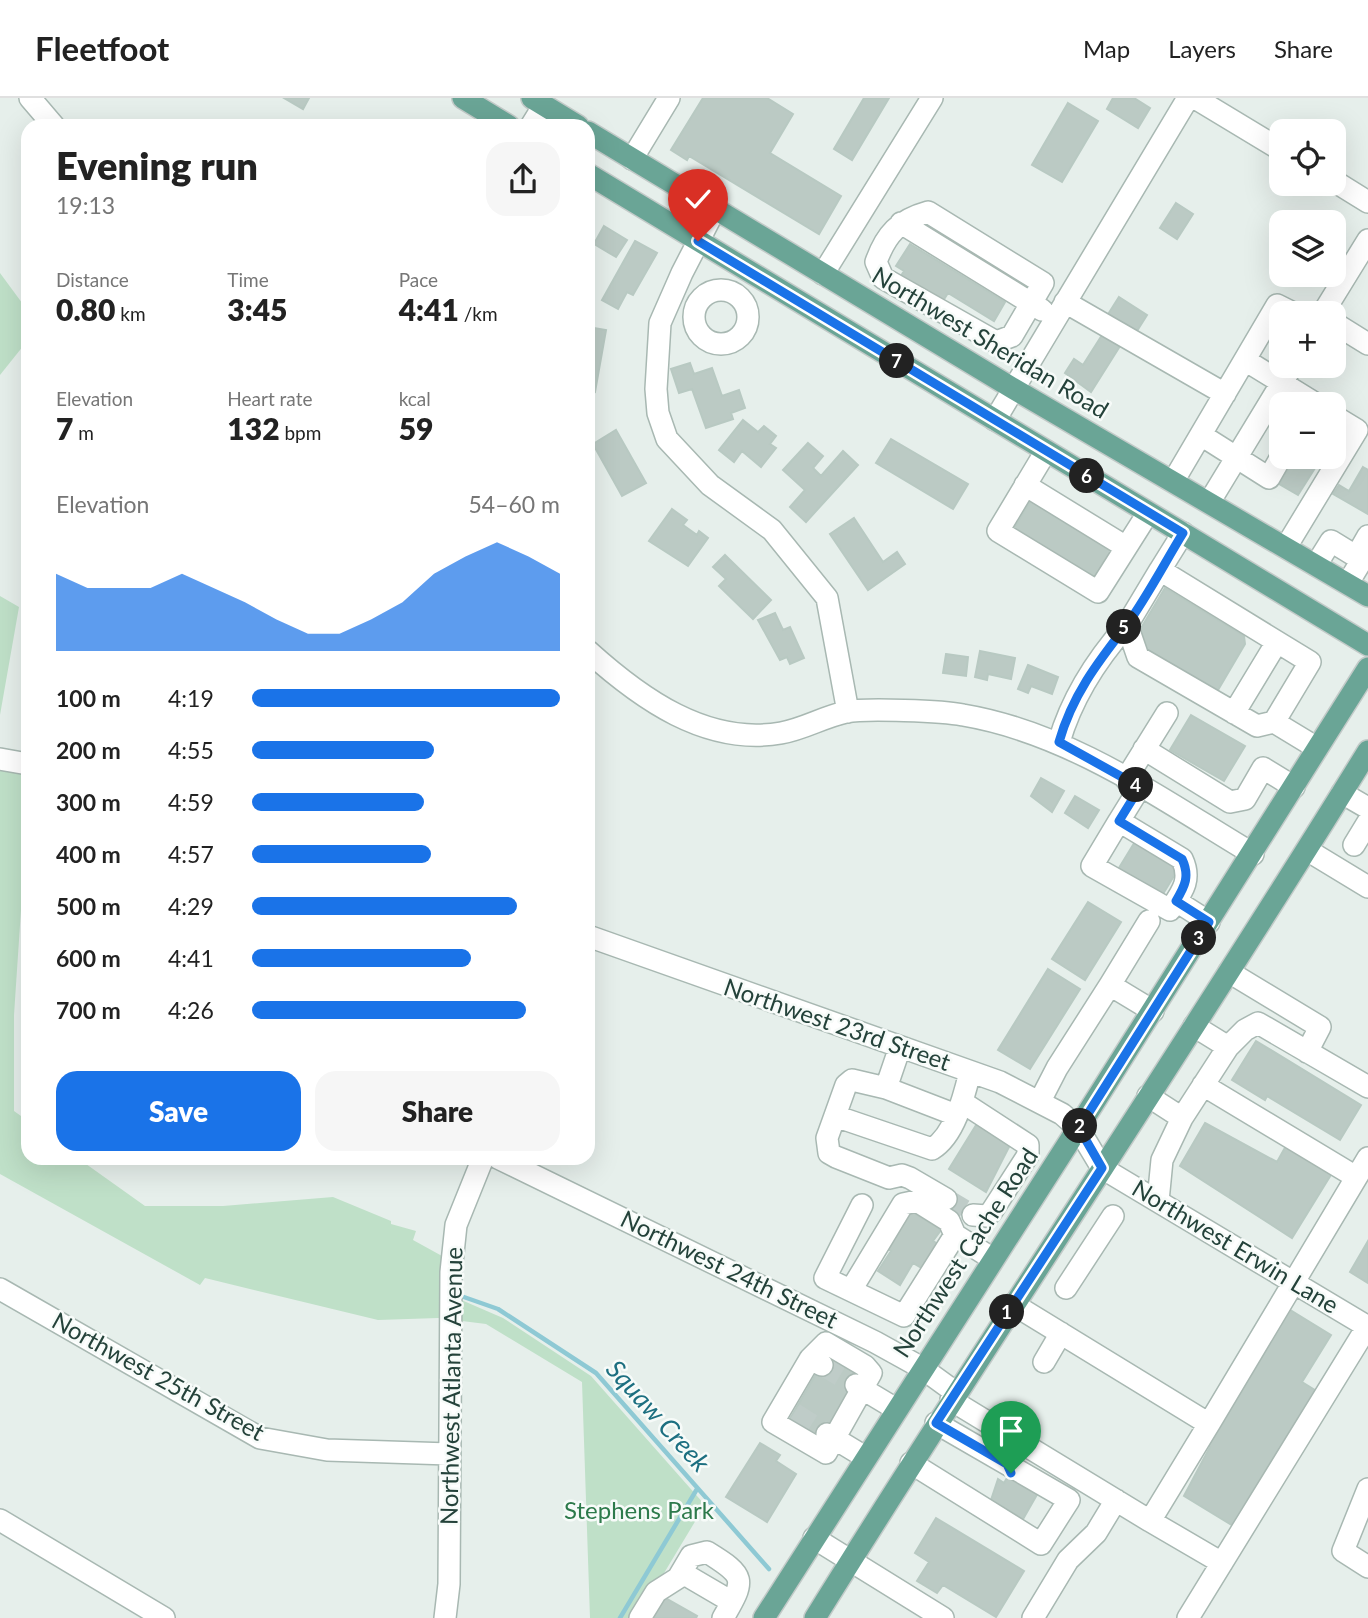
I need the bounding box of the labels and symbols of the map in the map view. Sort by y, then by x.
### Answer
pin [668,169,728,241]
street label: Northwest Sheridan Road [867,260,1114,424]
pin: 7 [880,344,914,378]
pin: 6 [1070,458,1104,494]
pin: 5 [1106,610,1142,644]
pin: 4 [1118,768,1154,802]
pin: 3 [1182,920,1216,956]
street label: Northwest 23rd Street [720,971,955,1076]
pin: 2 [1062,1108,1098,1144]
street label: Northwest Cache Road [886,1142,1043,1362]
street label: Northwest Erwin Lane [1127,1173,1344,1319]
street label: Northwest 24th Street [616,1203,843,1334]
street label: Northwest Atlanta Avenue [434,1247,467,1525]
pin: 1 [990,1294,1024,1330]
street label: Northwest 25th Street [48,1305,270,1446]
water label: Squaw Creek [600,1353,718,1478]
pin [981,1401,1041,1473]
park label: Stephens Park [564,1495,715,1524]

